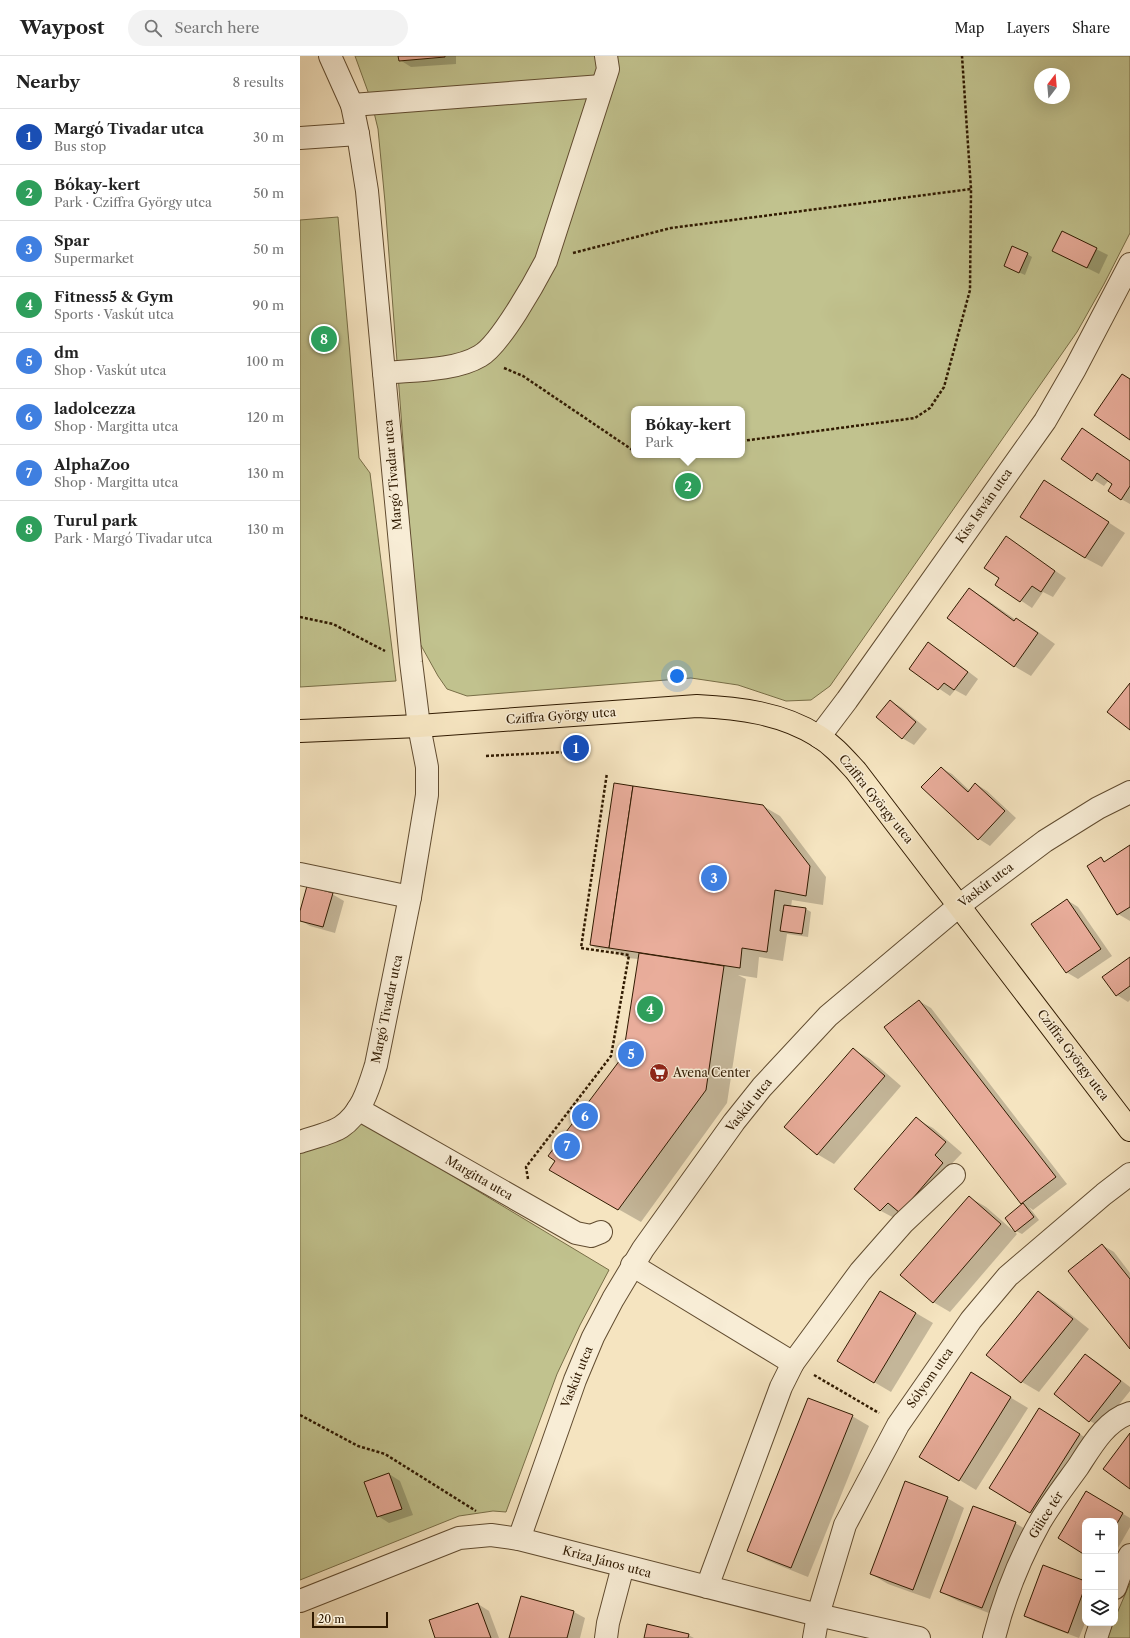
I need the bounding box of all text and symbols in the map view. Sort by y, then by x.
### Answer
search box [128,10,408,46]
text: Waypost [20,16,104,39]
icon: search [142,17,164,39]
text: Search here [174,18,259,37]
text: Map [954,19,984,37]
text: Layers [1006,19,1050,37]
text: Share [1072,19,1110,37]
north arrow [1034,68,1070,104]
text: Nearby [16,72,80,92]
text: 8 results [232,74,284,90]
text: Margó Tivadar utca [54,119,204,138]
text: 1 [26,129,32,145]
text: 30 m [253,129,284,145]
text: Bus stop [54,138,106,154]
text: Bókay-kert [54,175,140,194]
text: 2 [25,185,33,201]
text: 50 m [253,185,284,201]
text: Park · Cziffra György utca [54,194,212,210]
text: Spar [54,231,90,250]
text: 3 [25,241,33,257]
text: 50 m [253,241,284,257]
text: Supermarket [54,250,134,266]
text: Fitness5 & Gym [54,287,174,306]
text: 4 [25,297,33,313]
text: 90 m [253,297,284,313]
text: Sports · Vaskút utca [54,306,174,322]
pin: 8 [311,324,337,354]
text: dm [54,343,79,362]
text: 5 [25,353,33,369]
text: 100 m [246,353,284,369]
text: Shop · Vaskút utca [54,362,166,378]
text: ladolcezza [54,399,136,418]
popup [631,406,745,458]
text: 6 [25,409,33,425]
text: 120 m [247,409,284,425]
text: Bókay-kert [645,415,731,434]
text: Shop · Margitta utca [54,418,178,434]
street label: Margó Tivadar utca [380,419,405,531]
text: Park [645,434,673,450]
text: AlphaZoo [54,455,130,474]
text: 7 [26,465,32,481]
text: 130 m [248,465,284,481]
street label: Kiss István utca [952,465,1015,546]
pin: 2 [675,471,701,501]
text: Shop · Margitta utca [54,474,178,490]
text: Turul park [54,511,137,530]
text: 8 [25,521,33,537]
text: 130 m [248,521,284,537]
text: Park · Margó Tivadar utca [54,530,212,546]
your location [667,666,687,686]
street label: Cziffra György utca [505,704,617,727]
pin: 1 [563,733,589,763]
street label: Cziffra György utca [836,751,917,847]
street label: Vaskút utca [954,859,1017,911]
pin: 3 [701,863,727,893]
street label: Margó Tivadar utca [368,953,405,1065]
pin: 4 [637,994,663,1024]
street label: Cziffra György utca [1034,1006,1113,1104]
pin: 5 [618,1039,644,1069]
supermarket icon: Avena Center [648,1062,670,1084]
place label: Avena Center [672,1065,750,1080]
street label: Vaskút utca [722,1074,775,1135]
pin: 6 [572,1101,598,1131]
pin: 7 [554,1131,580,1161]
street label: Margitta utca [443,1152,516,1203]
street label: Vaskút utca [557,1343,596,1411]
street label: Sólyom utca [903,1344,956,1411]
street label: Gilice tér [1025,1488,1066,1541]
map controls [1082,1518,1118,1626]
button: + [1082,1518,1118,1554]
street label: Kriza János utca [561,1542,654,1581]
button: − [1082,1554,1118,1590]
button: layers [1082,1590,1118,1626]
scale bar [312,1610,388,1629]
text: 20 m [318,1612,344,1626]

